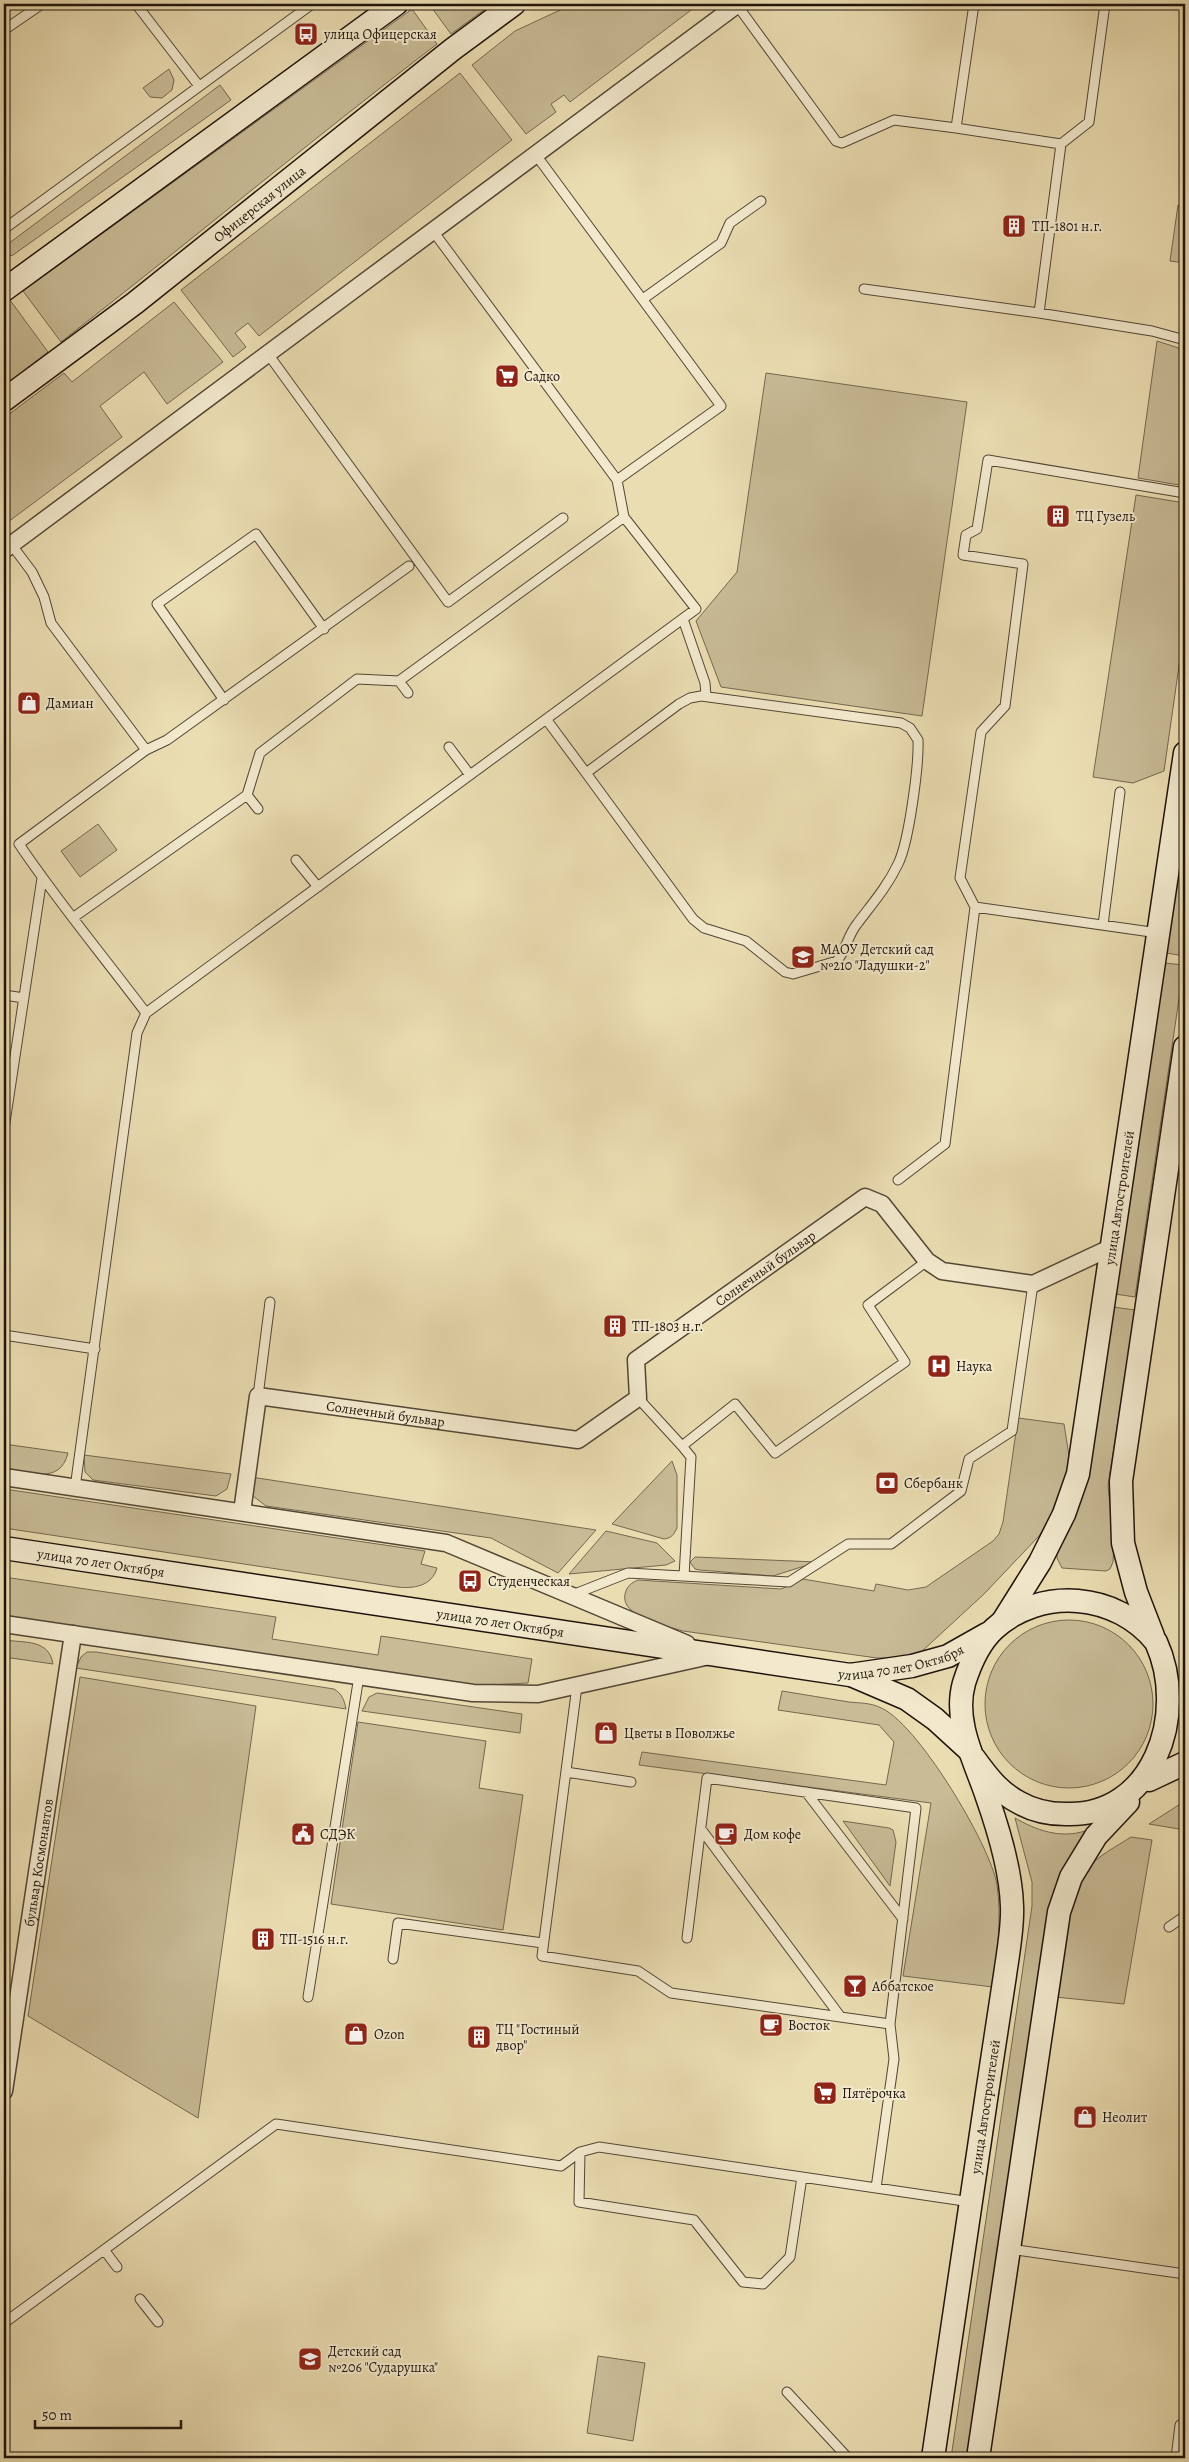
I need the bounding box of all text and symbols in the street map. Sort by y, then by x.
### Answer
bus stop icon: улица Офицерская [293,21,319,47]
place label: улица Офицерская [323,25,437,44]
street label: Офицерская улица [210,161,310,247]
building icon: ТП-1801 н.г. [1001,213,1027,239]
place label: ТП-1801 н.г. [1032,217,1103,236]
supermarket icon: Садко [494,363,520,389]
place label: Садко [524,367,560,386]
building icon: ТЦ Гузель [1045,503,1071,529]
place label: ТЦ Гузель [1076,507,1135,526]
shop icon: Дамиан [16,690,42,716]
place label: Дамиан [46,694,94,713]
place label: МАОУ Детский сад №210 "Ладушки-2" [820,940,934,975]
school or university icon: МАОУ Детский сад №210 "Ладушки-2" [790,944,816,970]
street label: улица Автостроителей [1100,1129,1139,1267]
street label: Солнечный бульвар [711,1226,820,1311]
building icon: ТП-1803 н.г. [602,1313,628,1339]
place label: ТП-1803 н.г. [632,1317,704,1336]
hospital icon: Наука [926,1353,952,1379]
place label: Наука [956,1357,993,1376]
street label: Солнечный бульвар [325,1397,446,1432]
bank icon: Сбербанк [874,1470,900,1496]
place label: Сбербанк [904,1474,963,1493]
street label: улица 70 лет Октября [35,1544,166,1582]
bus stop icon: Студенческая [457,1568,483,1594]
place label: Студенческая [488,1572,570,1591]
street label: улица 70 лет Октября [435,1604,565,1642]
street label: улица 70 лет Октября [836,1640,968,1685]
shop icon: Цветы в Поволжье [593,1720,619,1746]
place label: Цветы в Поволжье [624,1724,735,1743]
street label: бульвар Космонавтов [20,1797,58,1928]
public building icon: СДЭК [290,1821,316,1847]
cafe icon: Дом кофе [713,1821,739,1847]
place label: СДЭК [320,1825,355,1844]
place label: Дом кофе [744,1825,801,1844]
building icon: ТП-1516 н.г. [250,1926,276,1952]
place label: ТП-1516 н.г. [280,1930,349,1949]
bar icon: Аббатское [842,1973,868,1999]
place label: Аббатское [871,1977,934,1996]
cafe icon: Восток [758,2012,784,2038]
place label: Восток [788,2016,830,2035]
place label: ТЦ "Гостиный двор" [495,2020,579,2055]
shop icon: Ozon [343,2021,369,2047]
building icon: ТЦ "Гостиный двор" [466,2024,492,2050]
place label: Ozon [374,2025,405,2044]
street label: улица Автостроителей [966,2038,1005,2176]
supermarket icon: Пятёрочка [812,2080,838,2106]
place label: Пятёрочка [842,2084,906,2103]
shop icon: Неолит [1072,2104,1098,2130]
place label: Неолит [1102,2108,1147,2127]
place label: Детский сад №206 "Сударушка" [328,2342,438,2377]
school or university icon: Детский сад №206 "Сударушка" [297,2346,323,2372]
scale bar [35,2397,181,2429]
text: 50 m [42,2405,72,2425]

